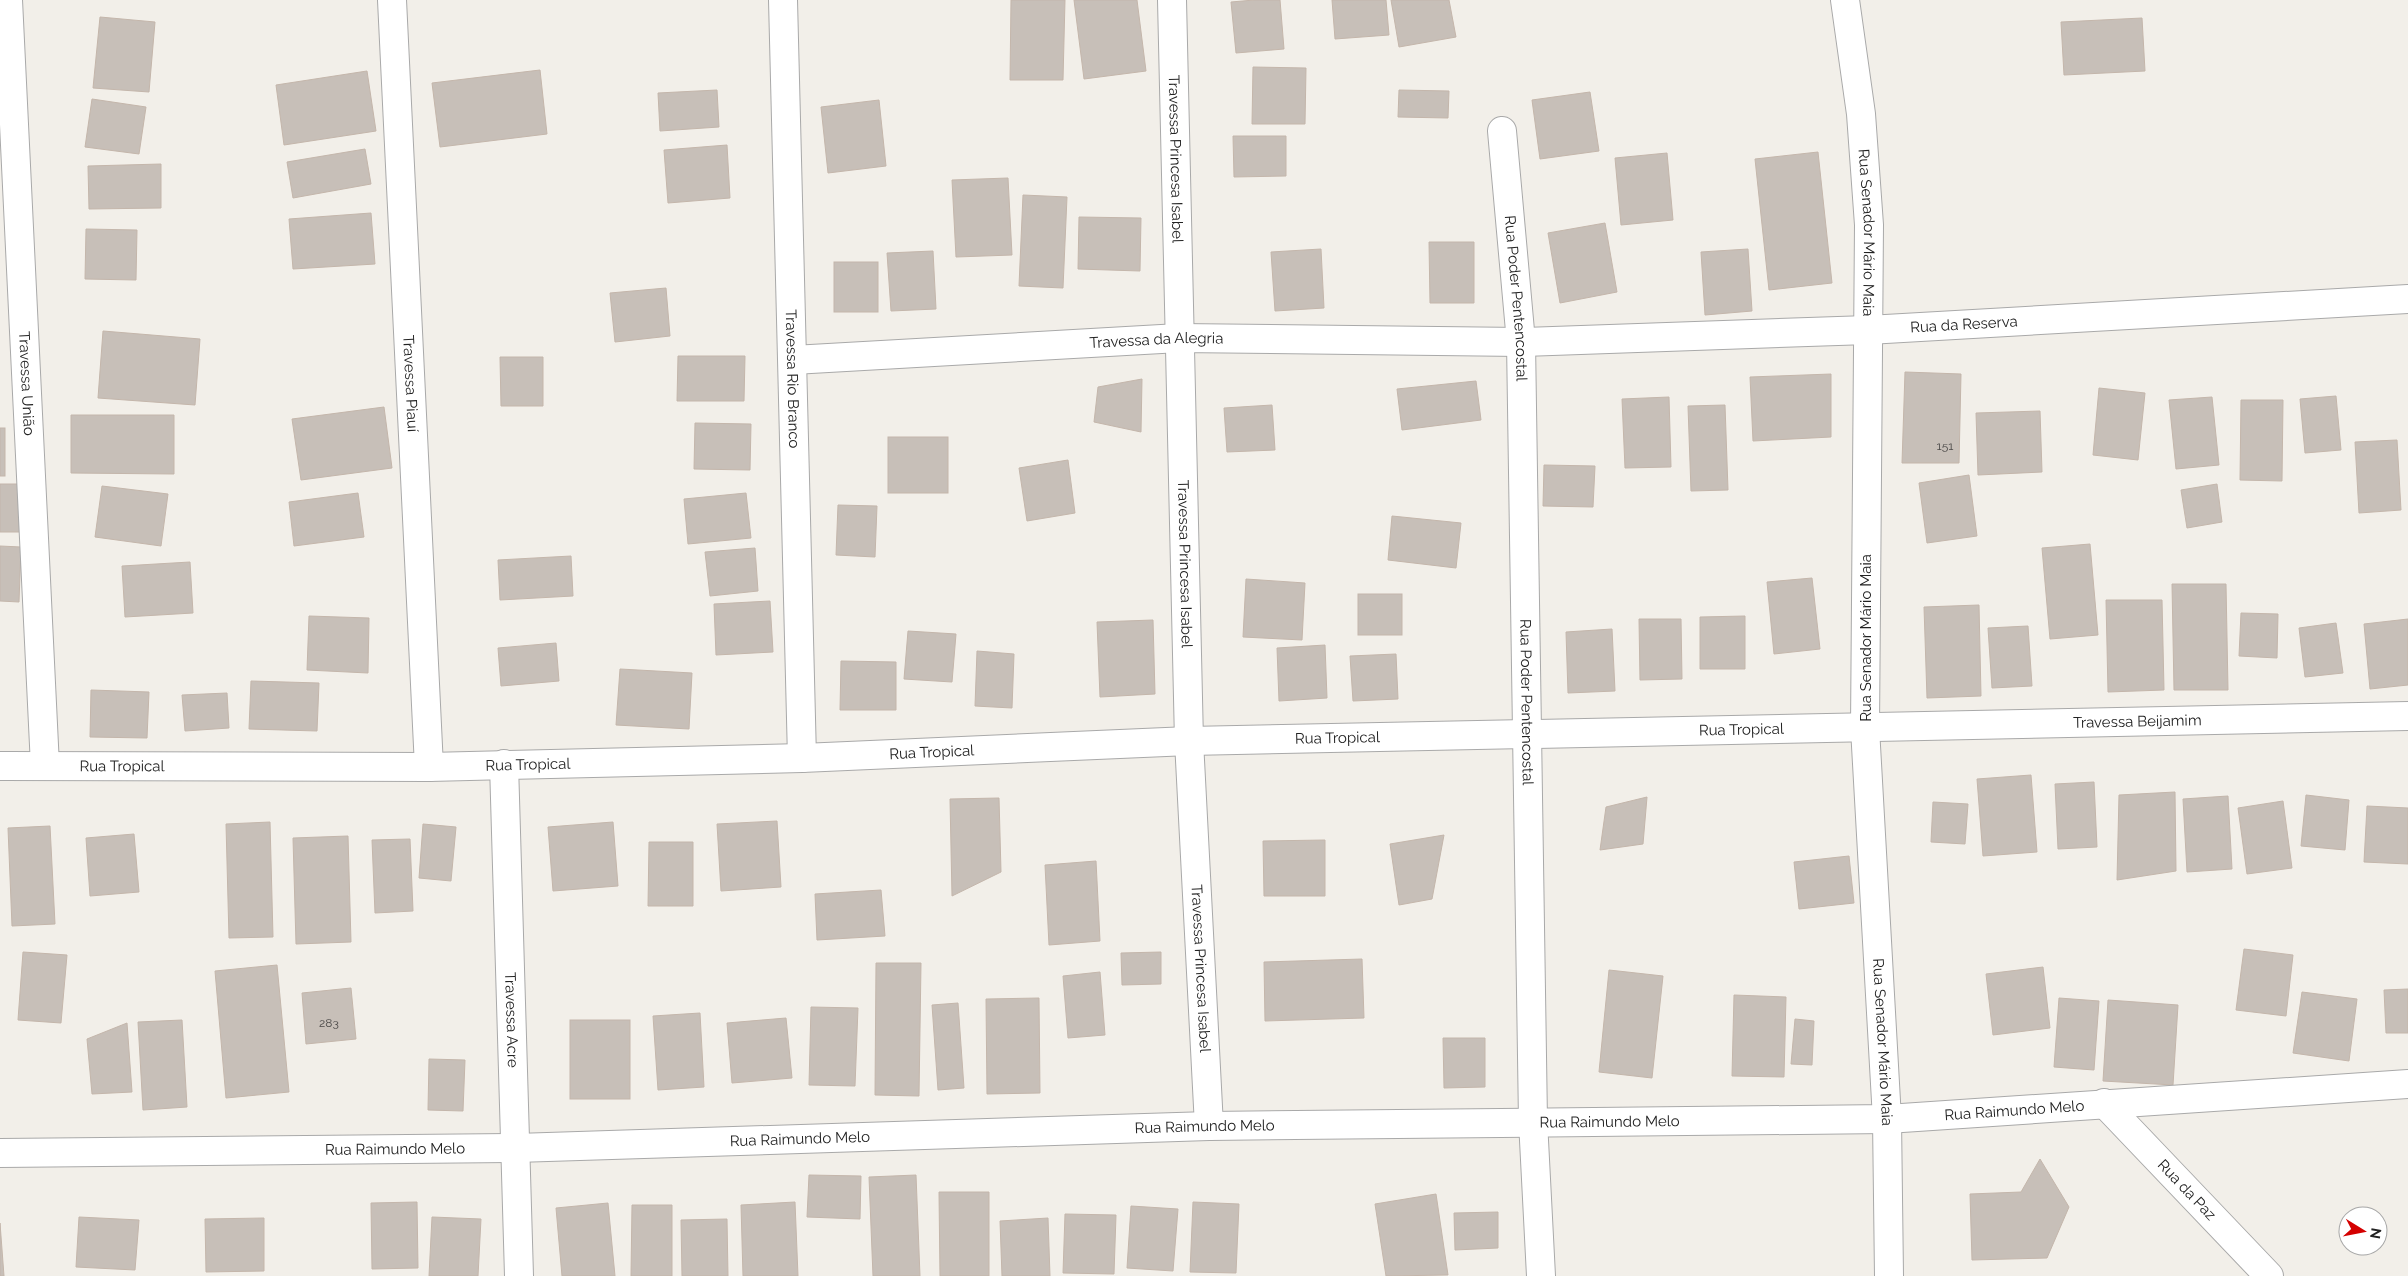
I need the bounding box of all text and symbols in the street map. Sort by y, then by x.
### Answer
street label: Travessa Princesa Isabel [1165,75,1187,244]
street label: Rua Senador Mário Maia [1855,148,1878,317]
street label: Rua Poder Pentencostal [1501,215,1531,382]
street label: Travessa Rio Branco [782,309,803,449]
street label: Rua da Reserva [1910,312,2018,337]
street label: Travessa da Alegria [1089,329,1223,352]
street label: Travessa União [15,331,38,436]
street label: Travessa Piauí [399,335,422,433]
house number: 151 [1937,439,1953,453]
street label: Travessa Princesa Isabel [1174,480,1196,649]
street label: Rua Senador Mário Maia [1857,554,1875,722]
street label: Rua Poder Pentencostal [1516,619,1537,786]
street label: Travessa Beijamim [2073,711,2202,732]
street label: Rua Tropical [1699,720,1785,740]
street label: Rua Tropical [1295,728,1381,748]
street label: Rua Tropical [889,741,976,763]
street label: Rua Tropical [485,755,572,775]
street label: Rua Tropical [79,757,165,775]
street label: Travessa Princesa Isabel [1187,884,1214,1054]
street label: Rua Senador Mário Maia [1869,958,1896,1126]
street label: Travessa Acre [501,972,522,1068]
house number: 283 [319,1016,339,1030]
street label: Rua Raimundo Melo [1944,1097,2085,1124]
street label: Rua Raimundo Melo [1539,1112,1680,1132]
street label: Rua Raimundo Melo [1134,1116,1275,1137]
street label: Rua Raimundo Melo [729,1128,870,1150]
street label: Rua Raimundo Melo [325,1139,465,1159]
street label: Rua da Paz [2154,1156,2220,1224]
north arrow [2338,1206,2388,1256]
text: N [2367,1227,2385,1240]

